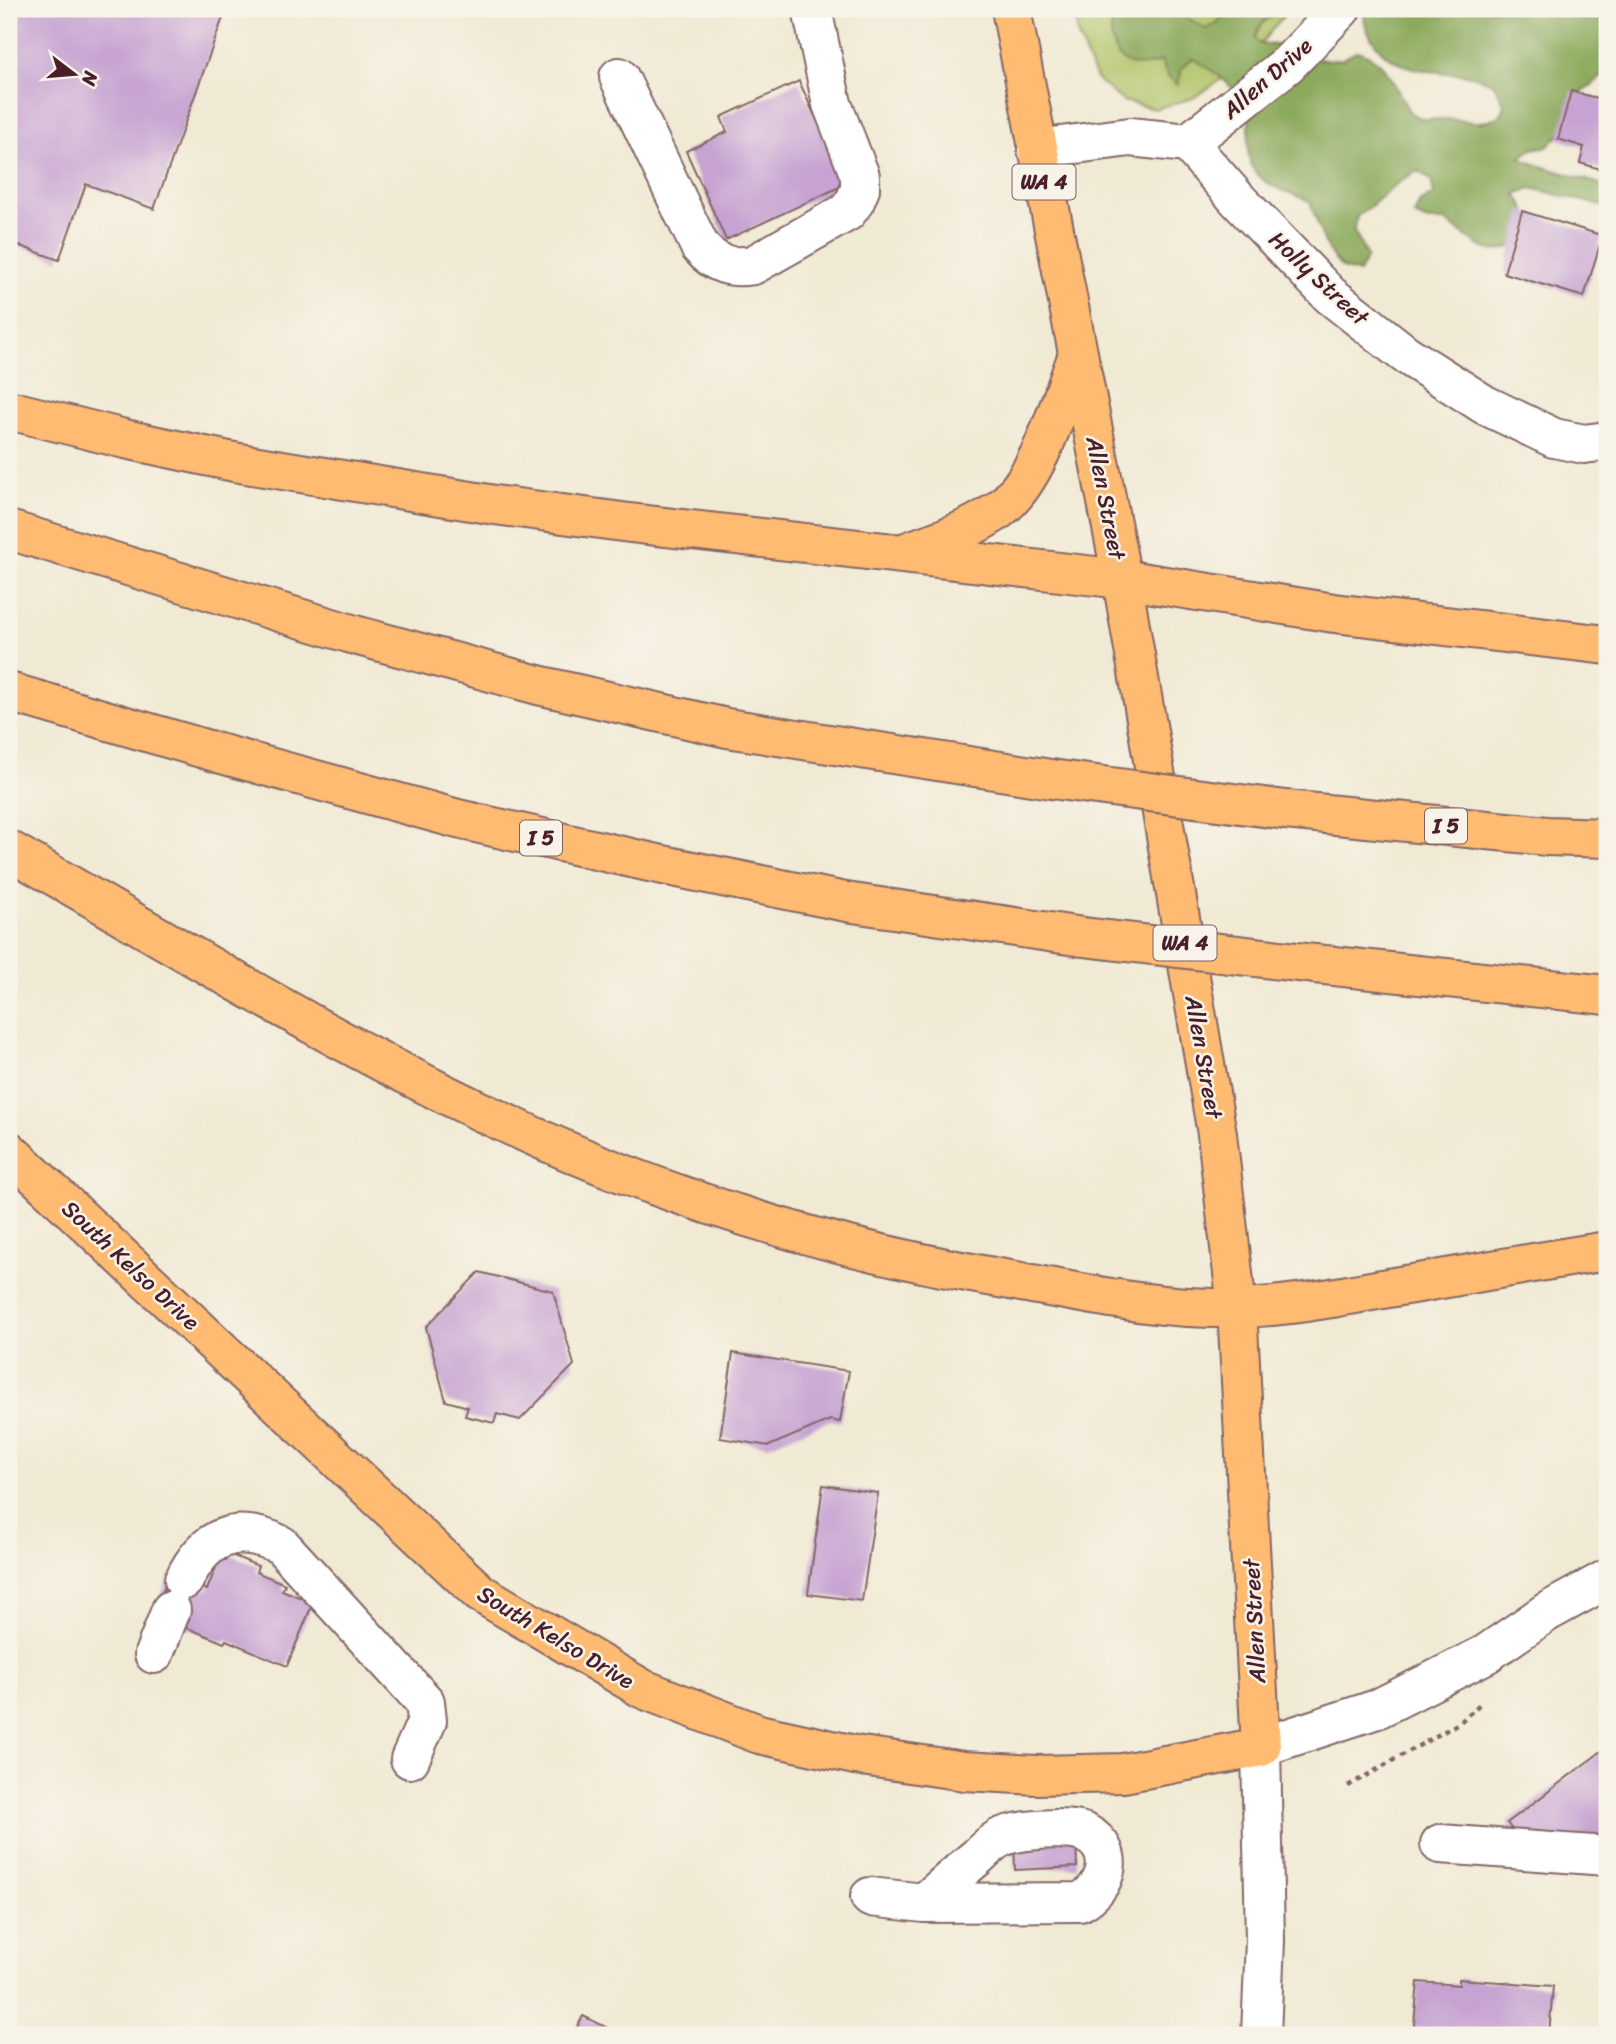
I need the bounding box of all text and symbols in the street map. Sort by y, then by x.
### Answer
street label: Allen Drive [1212,27,1322,131]
north arrow [38,38,108,108]
text: N [72,67,108,90]
road number: WA 4 [1012,164,1076,200]
street label: Holly Street [1259,221,1380,337]
street label: Allen Street [1073,432,1138,565]
road number: I 5 [1425,808,1467,844]
road number: I 5 [520,820,562,856]
road number: WA 4 [1154,926,1216,960]
street label: Allen Street [1172,991,1235,1124]
street label: South Kelso Drive [52,1190,210,1341]
street label: Allen Street [1231,1556,1278,1685]
street label: South Kelso Drive [469,1574,642,1701]

